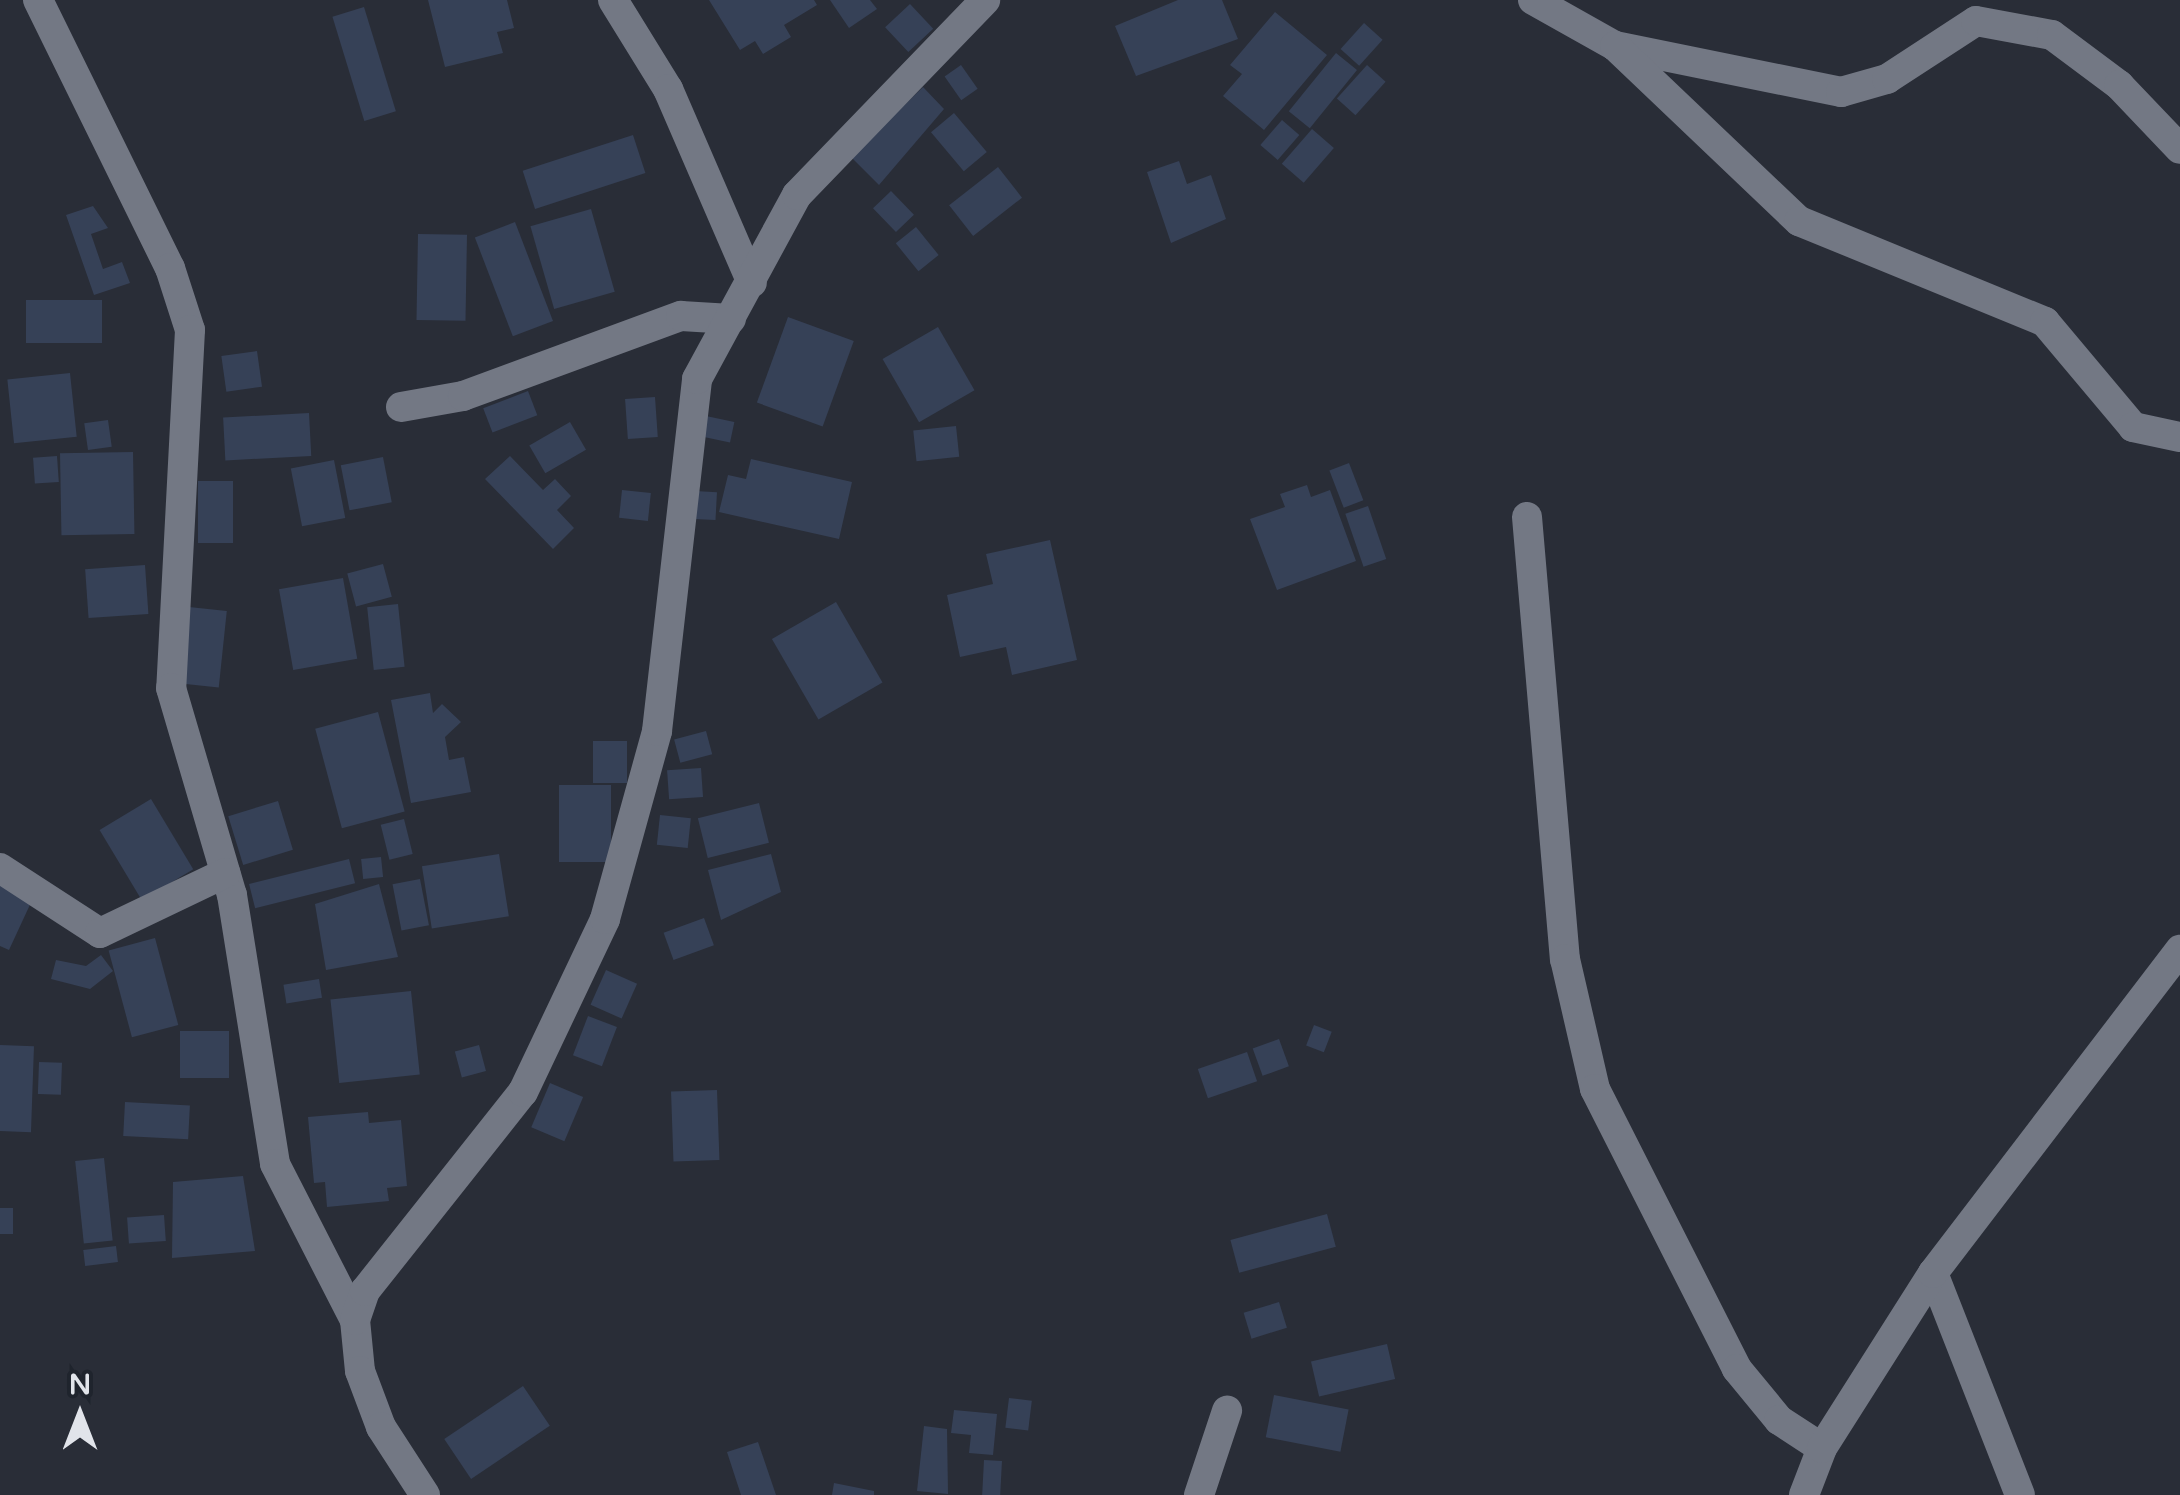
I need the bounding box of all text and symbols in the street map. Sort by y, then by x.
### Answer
north arrow [30,1365,130,1465]
text: N [69,1368,91,1402]

